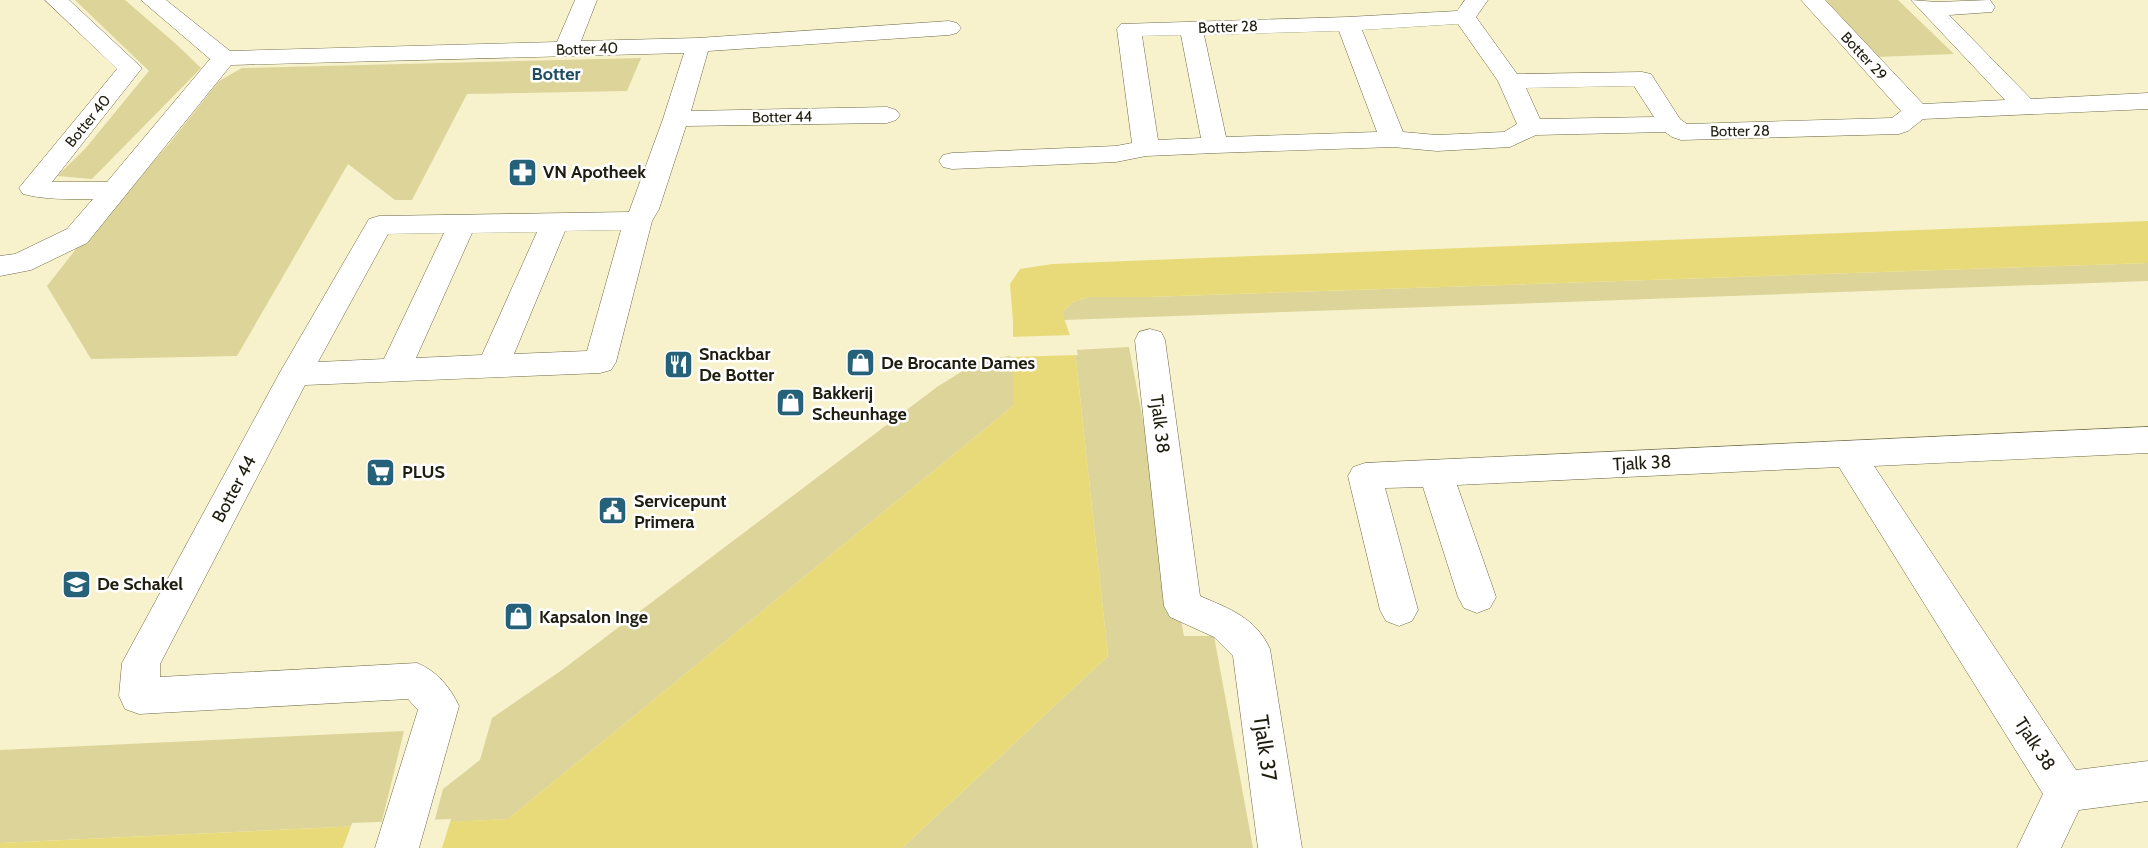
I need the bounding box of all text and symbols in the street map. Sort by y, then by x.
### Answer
street label: Botter 28 [1198,17,1258,37]
street label: Botter 29 [1837,28,1891,84]
street label: Botter 40 [556,39,618,59]
district label: Botter [531,63,581,85]
street label: Botter 40 [61,91,115,151]
street label: Botter 44 [752,107,813,127]
street label: Botter 28 [1710,121,1770,141]
pharmacy icon: VN Apotheek [506,156,538,188]
place label: VN Apotheek [543,161,646,183]
place label: Snackbar De Botter [699,343,774,386]
shop icon: De Brocante Dames [844,347,876,379]
restaurant icon: Snackbar De Botter [662,348,694,380]
place label: De Brocante Dames [881,352,1036,374]
place label: Bakkerij Scheunhage [812,382,907,425]
shop icon: Bakkerij Scheunhage [775,387,807,419]
street label: Tjalk 38 [1145,393,1175,455]
street label: Tjalk 38 [1612,450,1672,476]
street label: Botter 44 [207,452,261,526]
supermarket icon: PLUS [365,456,397,488]
place label: PLUS [402,461,445,483]
place label: Servicepunt Primera [634,490,727,533]
public building icon: Servicepunt Primera [597,495,629,527]
school or university icon: De Schakel [60,568,92,600]
place label: De Schakel [97,573,183,595]
shop icon: Kapsalon Inge [502,601,534,633]
place label: Kapsalon Inge [539,606,648,628]
street label: Tjalk 37 [1247,713,1283,783]
street label: Tjalk 38 [2010,713,2060,775]

